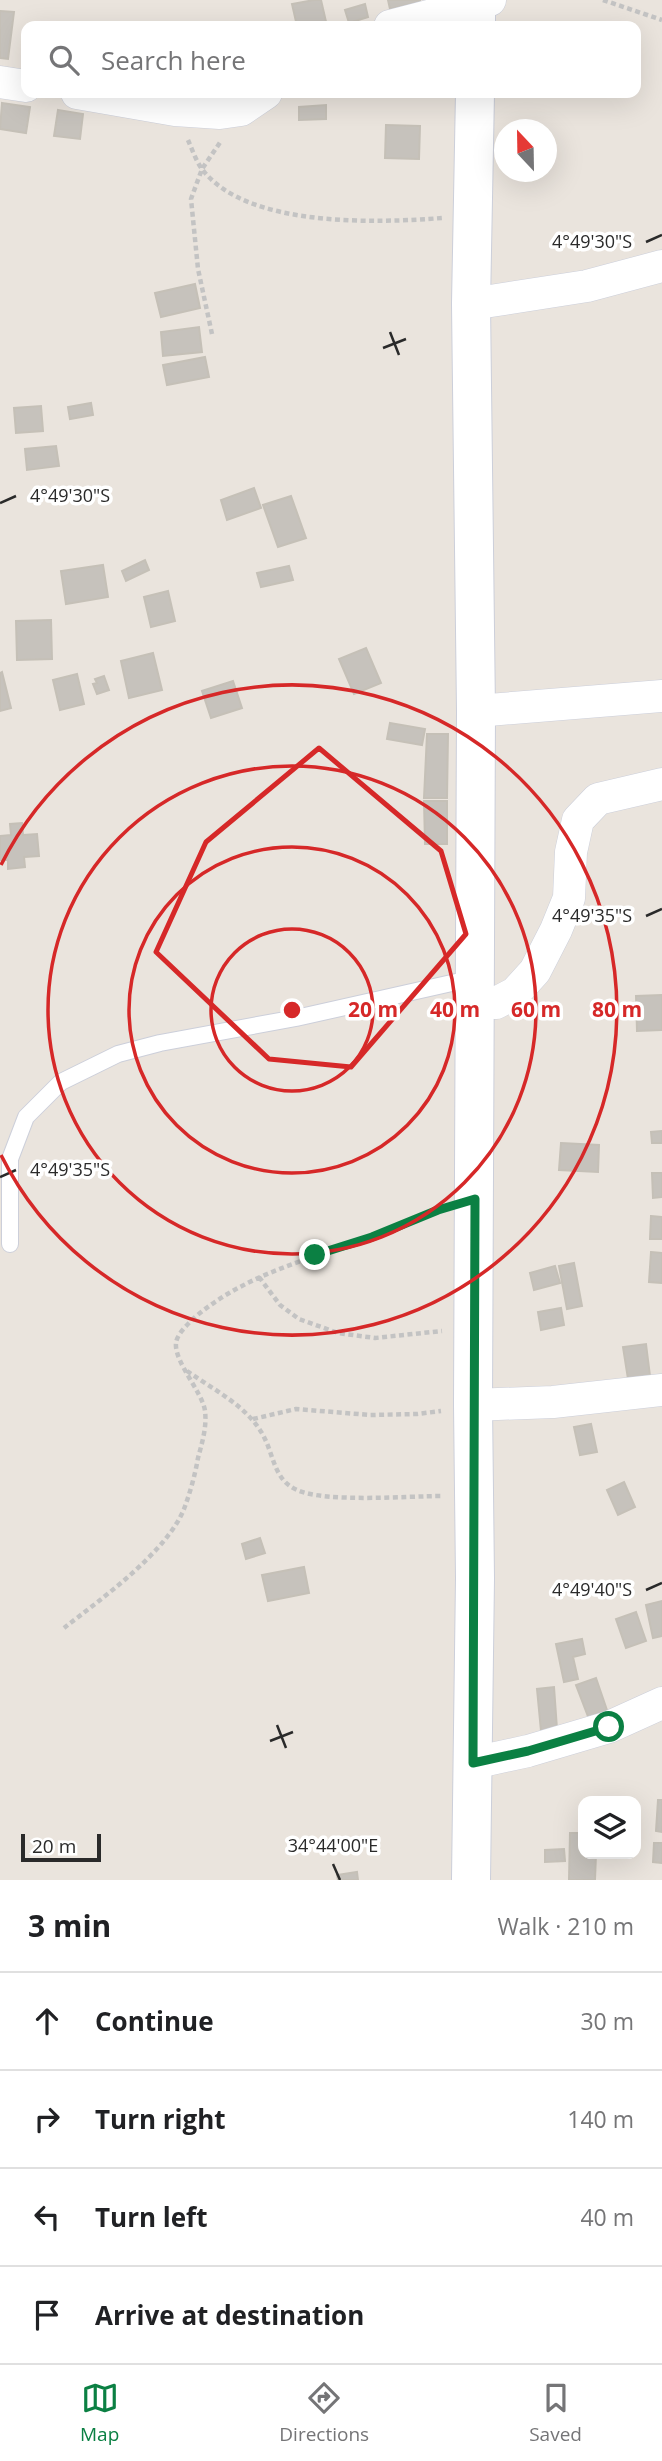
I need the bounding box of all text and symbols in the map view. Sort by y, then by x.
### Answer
search box [21,21,641,98]
icon: search [45,41,83,79]
text: Search here [101,42,246,78]
north arrow [494,119,557,182]
text: 4°49'30"S [552,229,632,253]
text: 4°49'30"S [30,483,110,507]
text: 4°49'35"S [552,903,632,927]
text: 20 m [348,995,398,1023]
text: 40 m [430,995,480,1023]
text: 60 m [511,995,561,1023]
text: 80 m [592,995,642,1023]
centre of rings [280,998,304,1022]
text: 4°49'35"S [30,1157,110,1181]
route end [299,1239,330,1270]
text: 4°49'40"S [552,1577,632,1601]
route start [593,1711,624,1742]
map controls [578,1796,641,1859]
button: layers [578,1796,641,1859]
scale bar [21,1831,102,1863]
text: 20 m [32,1833,76,1859]
text: 34°44'00"E [288,1833,378,1857]
text: 3 min [28,1905,111,1946]
text: Walk · 210 m [497,1910,634,1942]
icon: ahead [28,2002,66,2040]
text: Continue [95,2003,214,2039]
text: 30 m [580,2005,634,2037]
icon: right [28,2100,66,2138]
text: Turn right [95,2101,226,2137]
text: 140 m [567,2103,634,2135]
icon: left [28,2198,66,2236]
text: Turn left [95,2199,207,2235]
text: 40 m [580,2201,634,2233]
icon: arrive [28,2296,66,2334]
text: Arrive at destination [95,2297,364,2333]
tab: Map [80,2379,119,2447]
tab: Directions [279,2379,369,2447]
tab: Saved [529,2379,582,2447]

